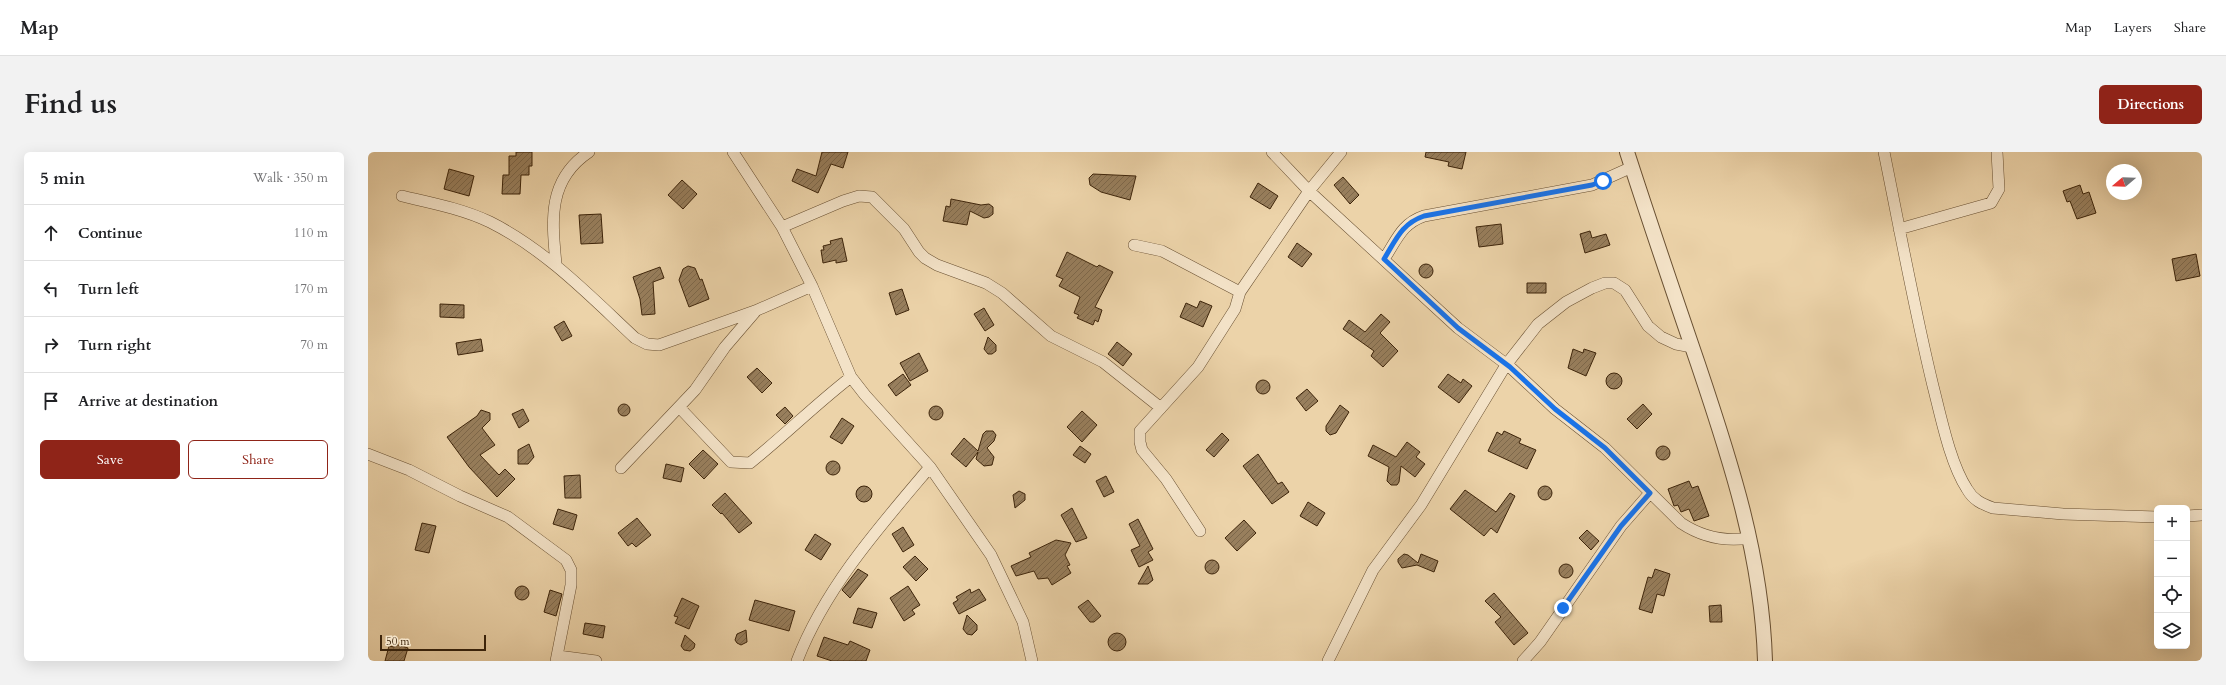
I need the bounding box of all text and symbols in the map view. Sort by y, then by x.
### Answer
text: Map [20,15,59,41]
text: Map [2065,18,2092,37]
text: Layers [2114,18,2152,37]
text: Share [2174,18,2206,37]
text: Find us [24,85,117,123]
button: Directions [2099,85,2202,124]
north arrow [2106,164,2142,200]
text: 5 min [40,167,85,190]
text: Walk · 350 m [253,169,328,187]
route start [1594,172,1612,190]
icon: ahead [40,222,62,244]
text: Continue [78,223,143,243]
text: 110 m [294,224,328,242]
icon: left [40,278,62,300]
text: Turn left [78,279,139,299]
text: 170 m [294,280,328,298]
icon: right [40,334,62,356]
text: Turn right [78,335,151,355]
text: 70 m [300,336,328,354]
icon: arrive [40,390,62,412]
text: Arrive at destination [78,391,218,411]
button: Save [40,440,180,479]
button: Share [188,440,328,479]
map controls [2154,505,2190,649]
button: + [2154,505,2190,541]
button: − [2154,541,2190,577]
button: locate [2154,577,2190,613]
route end [1554,599,1572,617]
button: layers [2154,613,2190,649]
scale bar [380,633,486,652]
text: 50 m [386,634,410,649]

